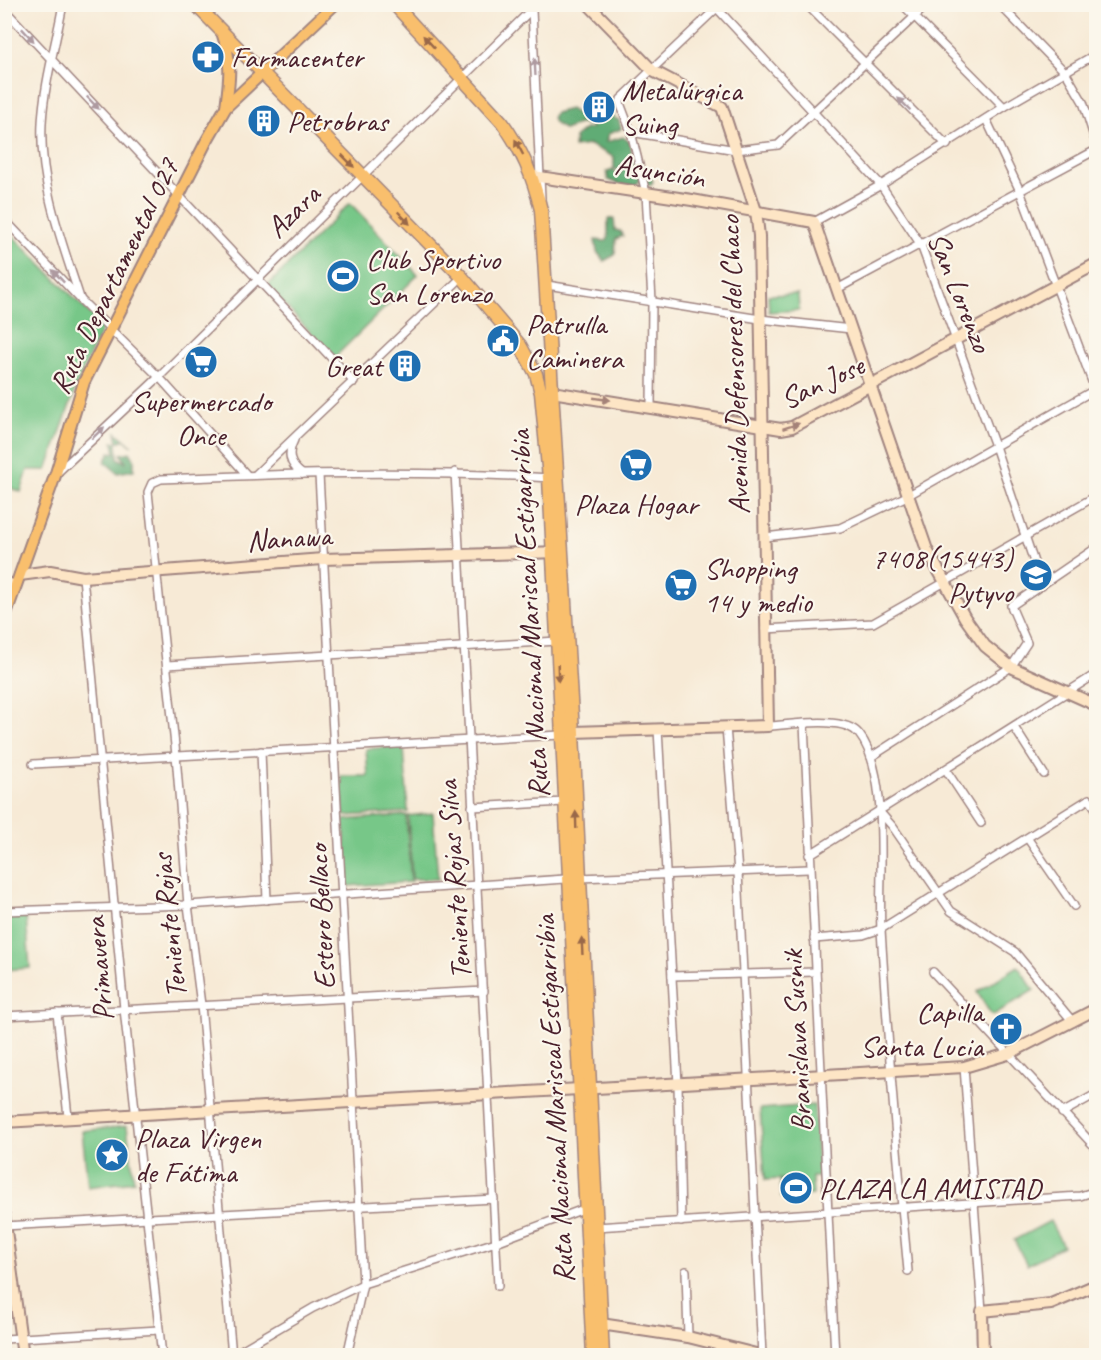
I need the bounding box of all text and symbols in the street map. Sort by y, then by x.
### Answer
one-way arrow [21,27,35,41]
one-way arrow [423,35,436,50]
place label: Farmacenter [231,38,365,76]
pharmacy icon: Farmacenter [190,39,226,75]
one-way arrow [530,58,540,77]
place label: Metalúrgica Suing [622,71,744,143]
building icon: Metalúrgica Suing [581,89,617,125]
one-way arrow [86,95,99,110]
one-way arrow [897,97,912,111]
place label: Petrobras [287,102,391,140]
building icon: Petrobras [246,103,282,139]
one-way arrow [514,139,524,156]
street label: Asunción [612,145,709,197]
street label: Ruta Departamental 027 [41,151,188,400]
one-way arrow [341,153,355,167]
street label: Azara [258,175,330,246]
one-way arrow [397,210,411,224]
street label: Avenida Defensores del Chaco [710,214,758,515]
street label: San Lorenzo [919,227,1002,359]
place label: Club Sportivo San Lorenzo [366,240,502,312]
sports icon: Club Sportivo San Lorenzo [325,258,361,294]
one-way arrow [52,269,65,284]
place label: Patrulla Caminera [526,305,625,377]
public building icon: Patrulla Caminera [485,323,521,359]
supermarket icon: Supermercado Once [183,344,219,380]
street label: San Jose [774,345,872,418]
place label: Great [325,347,385,385]
building icon: Great [387,348,423,384]
place label: Supermercado Once [131,382,275,454]
one-way arrow [592,394,611,403]
one-way arrow [782,421,800,430]
one-way arrow [91,426,106,440]
street label: Ruta Nacional Mariscal Estigarribia [500,427,558,799]
supermarket icon: Plaza Hogar [618,447,654,483]
place label: Plaza Hogar [574,485,701,523]
street label: Nanawa [246,516,335,560]
place label: 7408(15443) Pytyvo [872,539,1015,611]
place label: Shopping 14 y medio [704,549,813,621]
school or university icon: 7408(15443) Pytyvo [1018,557,1054,593]
supermarket icon: Shopping 14 y medio [663,567,699,603]
one-way arrow [554,664,563,683]
street label: Teniente Rojas Silva [428,777,480,981]
one-way arrow [572,810,581,829]
street label: Estero Bellaco [298,840,344,990]
street label: Teniente Rojas [142,849,195,1000]
street label: Ruta Nacional Mariscal Estigarribia [525,912,583,1284]
street label: Primavera [75,914,122,1023]
one-way arrow [577,936,587,955]
street label: Branislava Susnik [773,947,821,1133]
place label: Capilla Santa Lucia [860,993,986,1065]
church icon: Capilla Santa Lucia [988,1011,1024,1047]
place label: Plaza Virgen de Fátima [135,1119,262,1191]
place icon: Plaza Virgen de Fátima [94,1137,130,1173]
place label: PLAZA LA AMISTAD [819,1169,1044,1207]
sports icon: PLAZA LA AMISTAD [778,1170,814,1206]

